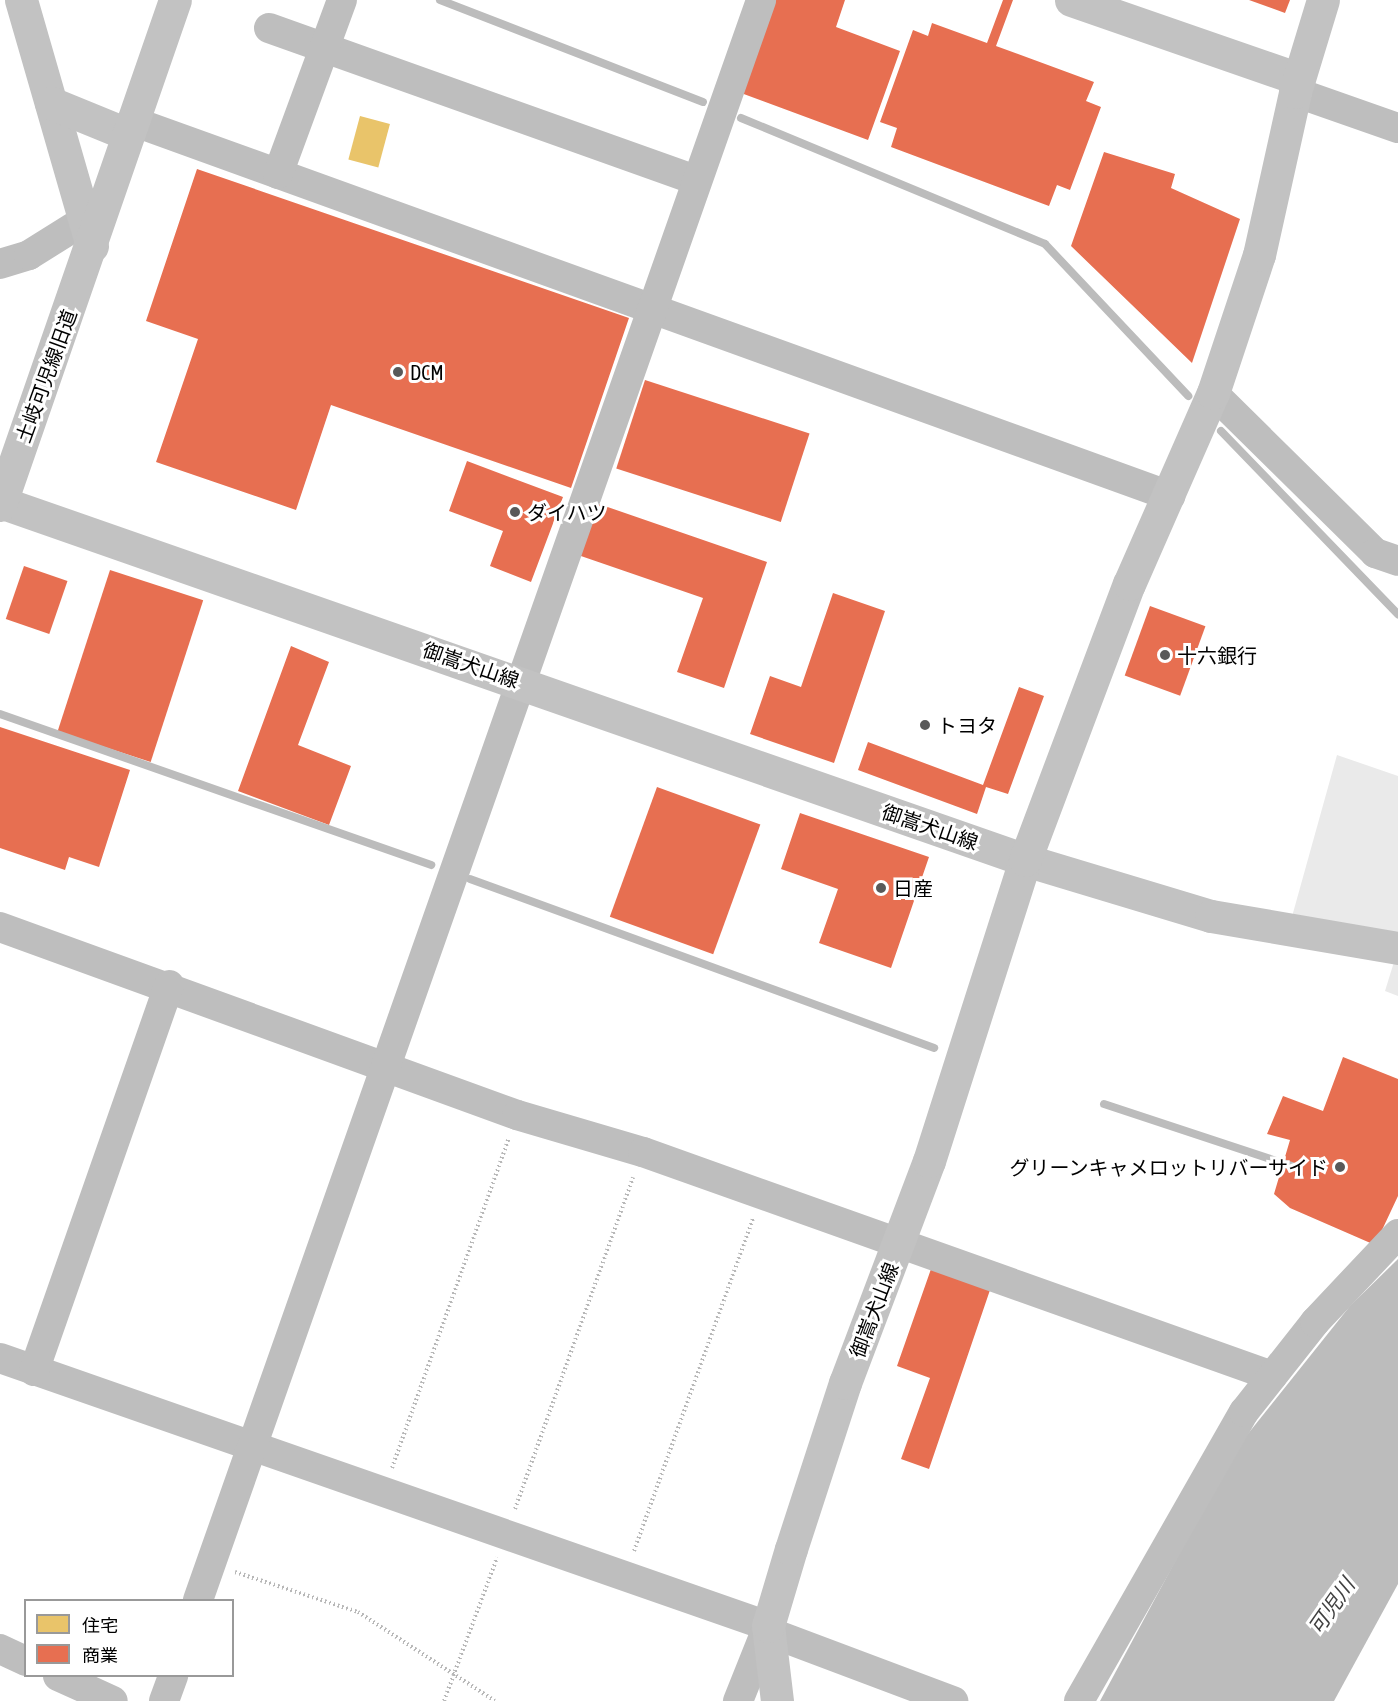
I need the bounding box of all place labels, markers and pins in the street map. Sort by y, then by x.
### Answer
place label: DCM [410,360,444,384]
marker: DCM [391,365,405,379]
place label: ダイハツ [527,500,607,524]
marker: ダイハツ [508,505,522,519]
place label: 十六銀行 [1177,643,1257,667]
marker: 十六銀行 [1158,648,1172,662]
place label: トヨタ [937,713,997,737]
marker: トヨタ [918,718,932,732]
place label: 日産 [893,876,933,900]
marker: 日産 [874,881,888,895]
place label: グリーンキャメロットリバーサイド [1008,1155,1328,1179]
marker: グリーンキャメロットリバーサイド [1333,1160,1347,1174]

